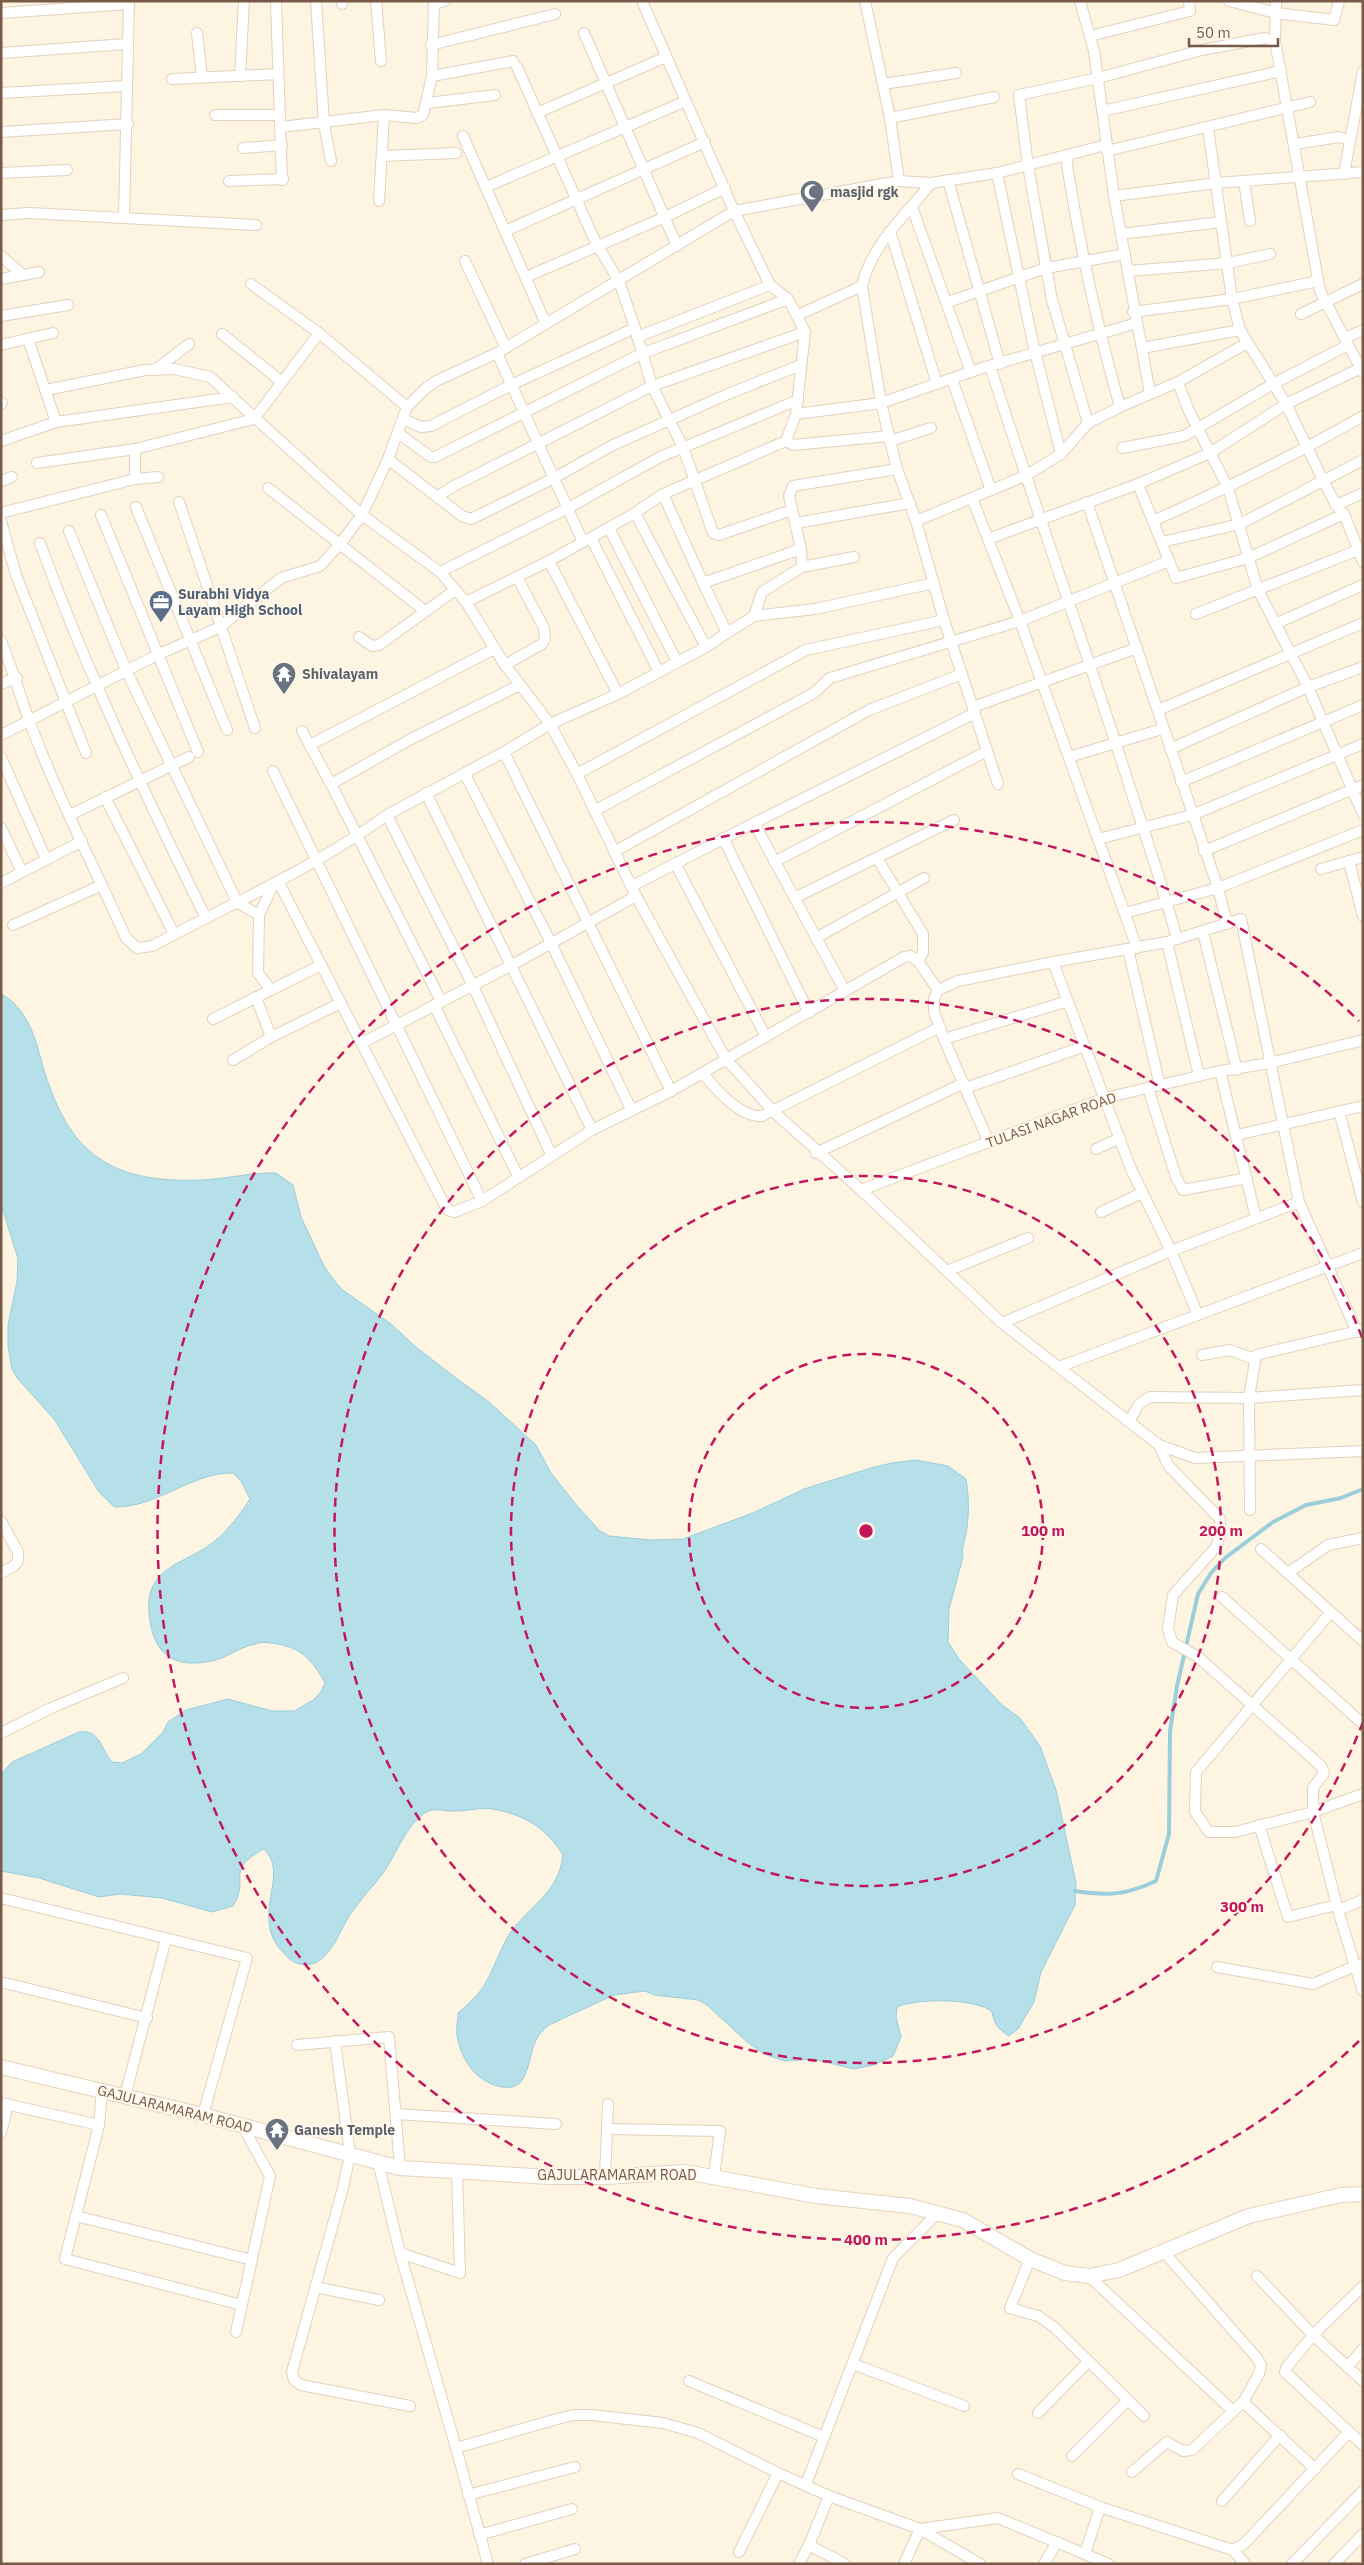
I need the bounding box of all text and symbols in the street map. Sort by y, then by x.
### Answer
scale bar [1189,15,1278,47]
text: 50 m [1196,23,1231,42]
mosque icon: masjid rgk [799,179,825,213]
place label: masjid rgk [830,183,900,201]
place label: Surabhi Vidya Layam High School [178,585,302,619]
office icon: Surabhi Vidya Layam High School [148,589,174,623]
temple icon: Shivalayam [271,661,297,695]
place label: Shivalayam [302,665,378,683]
street label: TULASI NAGAR ROAD [983,1088,1119,1152]
text: 100 m [1021,1521,1065,1540]
text: 200 m [1199,1521,1243,1540]
centre of rings [857,1522,875,1540]
text: 300 m [1220,1897,1264,1916]
street label: GAJULARAMARAM ROAD [95,2081,255,2137]
temple icon: Ganesh Temple [264,2117,290,2151]
place label: Ganesh Temple [294,2121,395,2139]
street label: GAJULARAMARAM ROAD [537,2166,697,2184]
text: 400 m [844,2230,888,2249]

